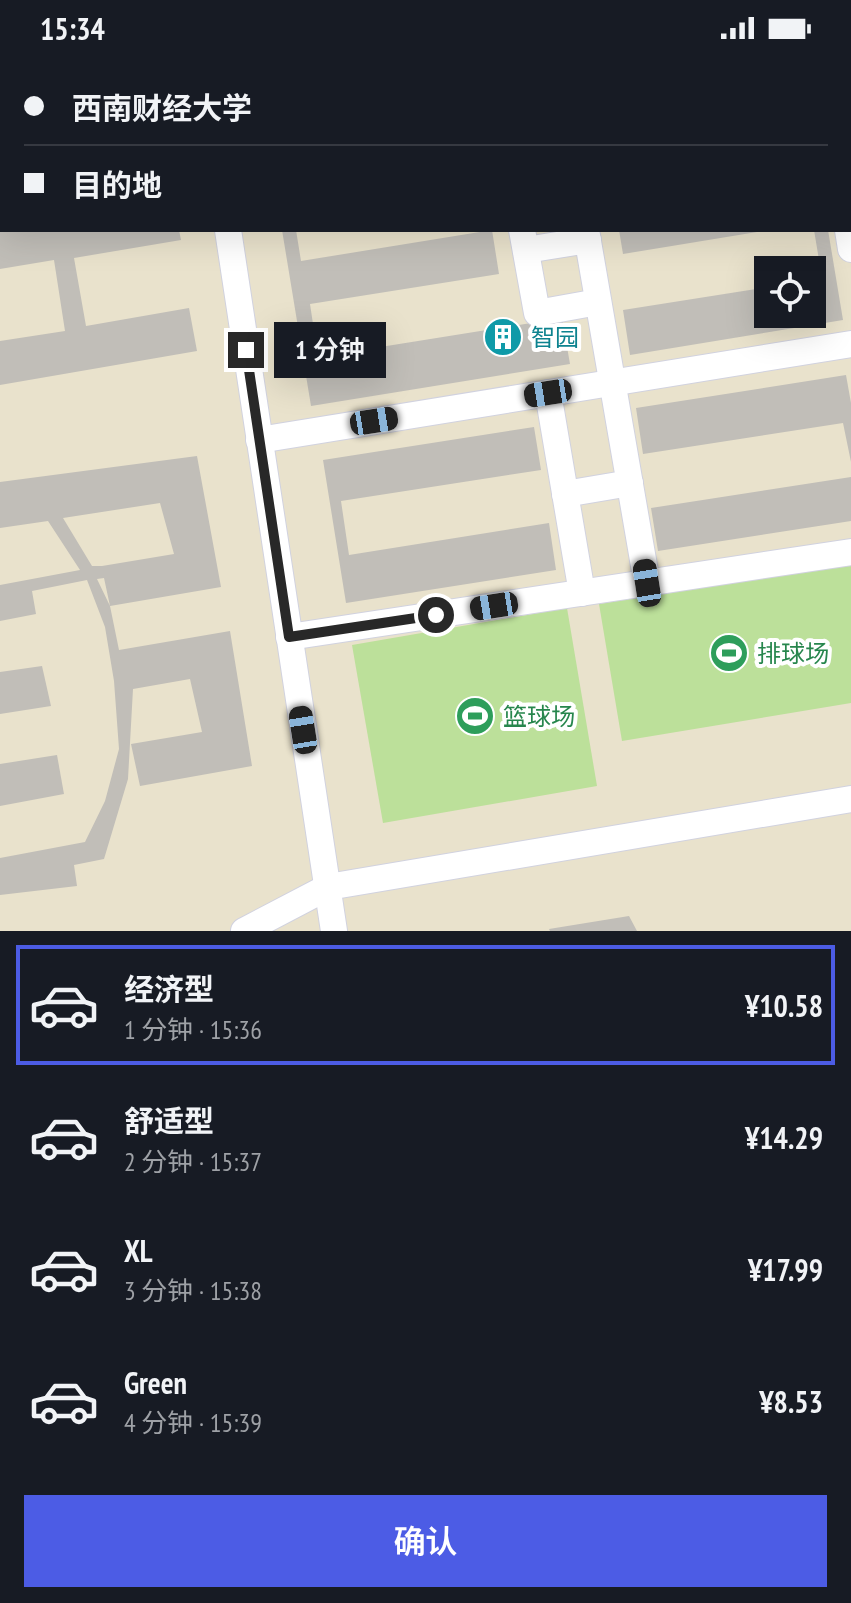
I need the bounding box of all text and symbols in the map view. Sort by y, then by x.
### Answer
text: 15:34 [40,9,105,48]
text: 西南财经大学 [72,88,252,127]
text: 目的地 [72,165,162,204]
map controls [754,256,826,328]
button: locate [754,256,826,328]
building icon: 智园 [482,316,524,358]
callout: 1 分钟 [274,322,386,378]
place label: 智园 [531,322,579,353]
route end [228,332,264,368]
text: 1 分钟 [295,333,365,366]
car [522,377,574,409]
car [348,405,400,437]
car [631,557,663,609]
car [468,590,520,622]
route start [418,597,454,633]
sports icon: 排球场 [708,632,750,674]
place label: 排球场 [757,638,829,669]
sports icon: 篮球场 [454,695,496,737]
place label: 篮球场 [503,701,575,732]
car [287,704,319,756]
icon: car [28,969,100,1041]
text: 经济型 [124,969,214,1008]
text: ¥10.58 [745,986,823,1025]
text: 1 分钟 · 15:36 [124,1013,262,1046]
icon: car [28,1101,100,1173]
text: 舒适型 [124,1101,214,1140]
text: ¥14.29 [745,1118,823,1157]
text: 2 分钟 · 15:37 [124,1145,262,1178]
text: XL [124,1231,153,1270]
icon: car [28,1233,100,1305]
text: ¥17.99 [748,1250,823,1289]
text: 3 分钟 · 15:38 [124,1274,262,1307]
text: Green [124,1363,187,1402]
icon: car [28,1365,100,1437]
text: ¥8.53 [759,1382,823,1421]
text: 4 分钟 · 15:39 [124,1406,262,1439]
button: 确认 [24,1495,827,1587]

